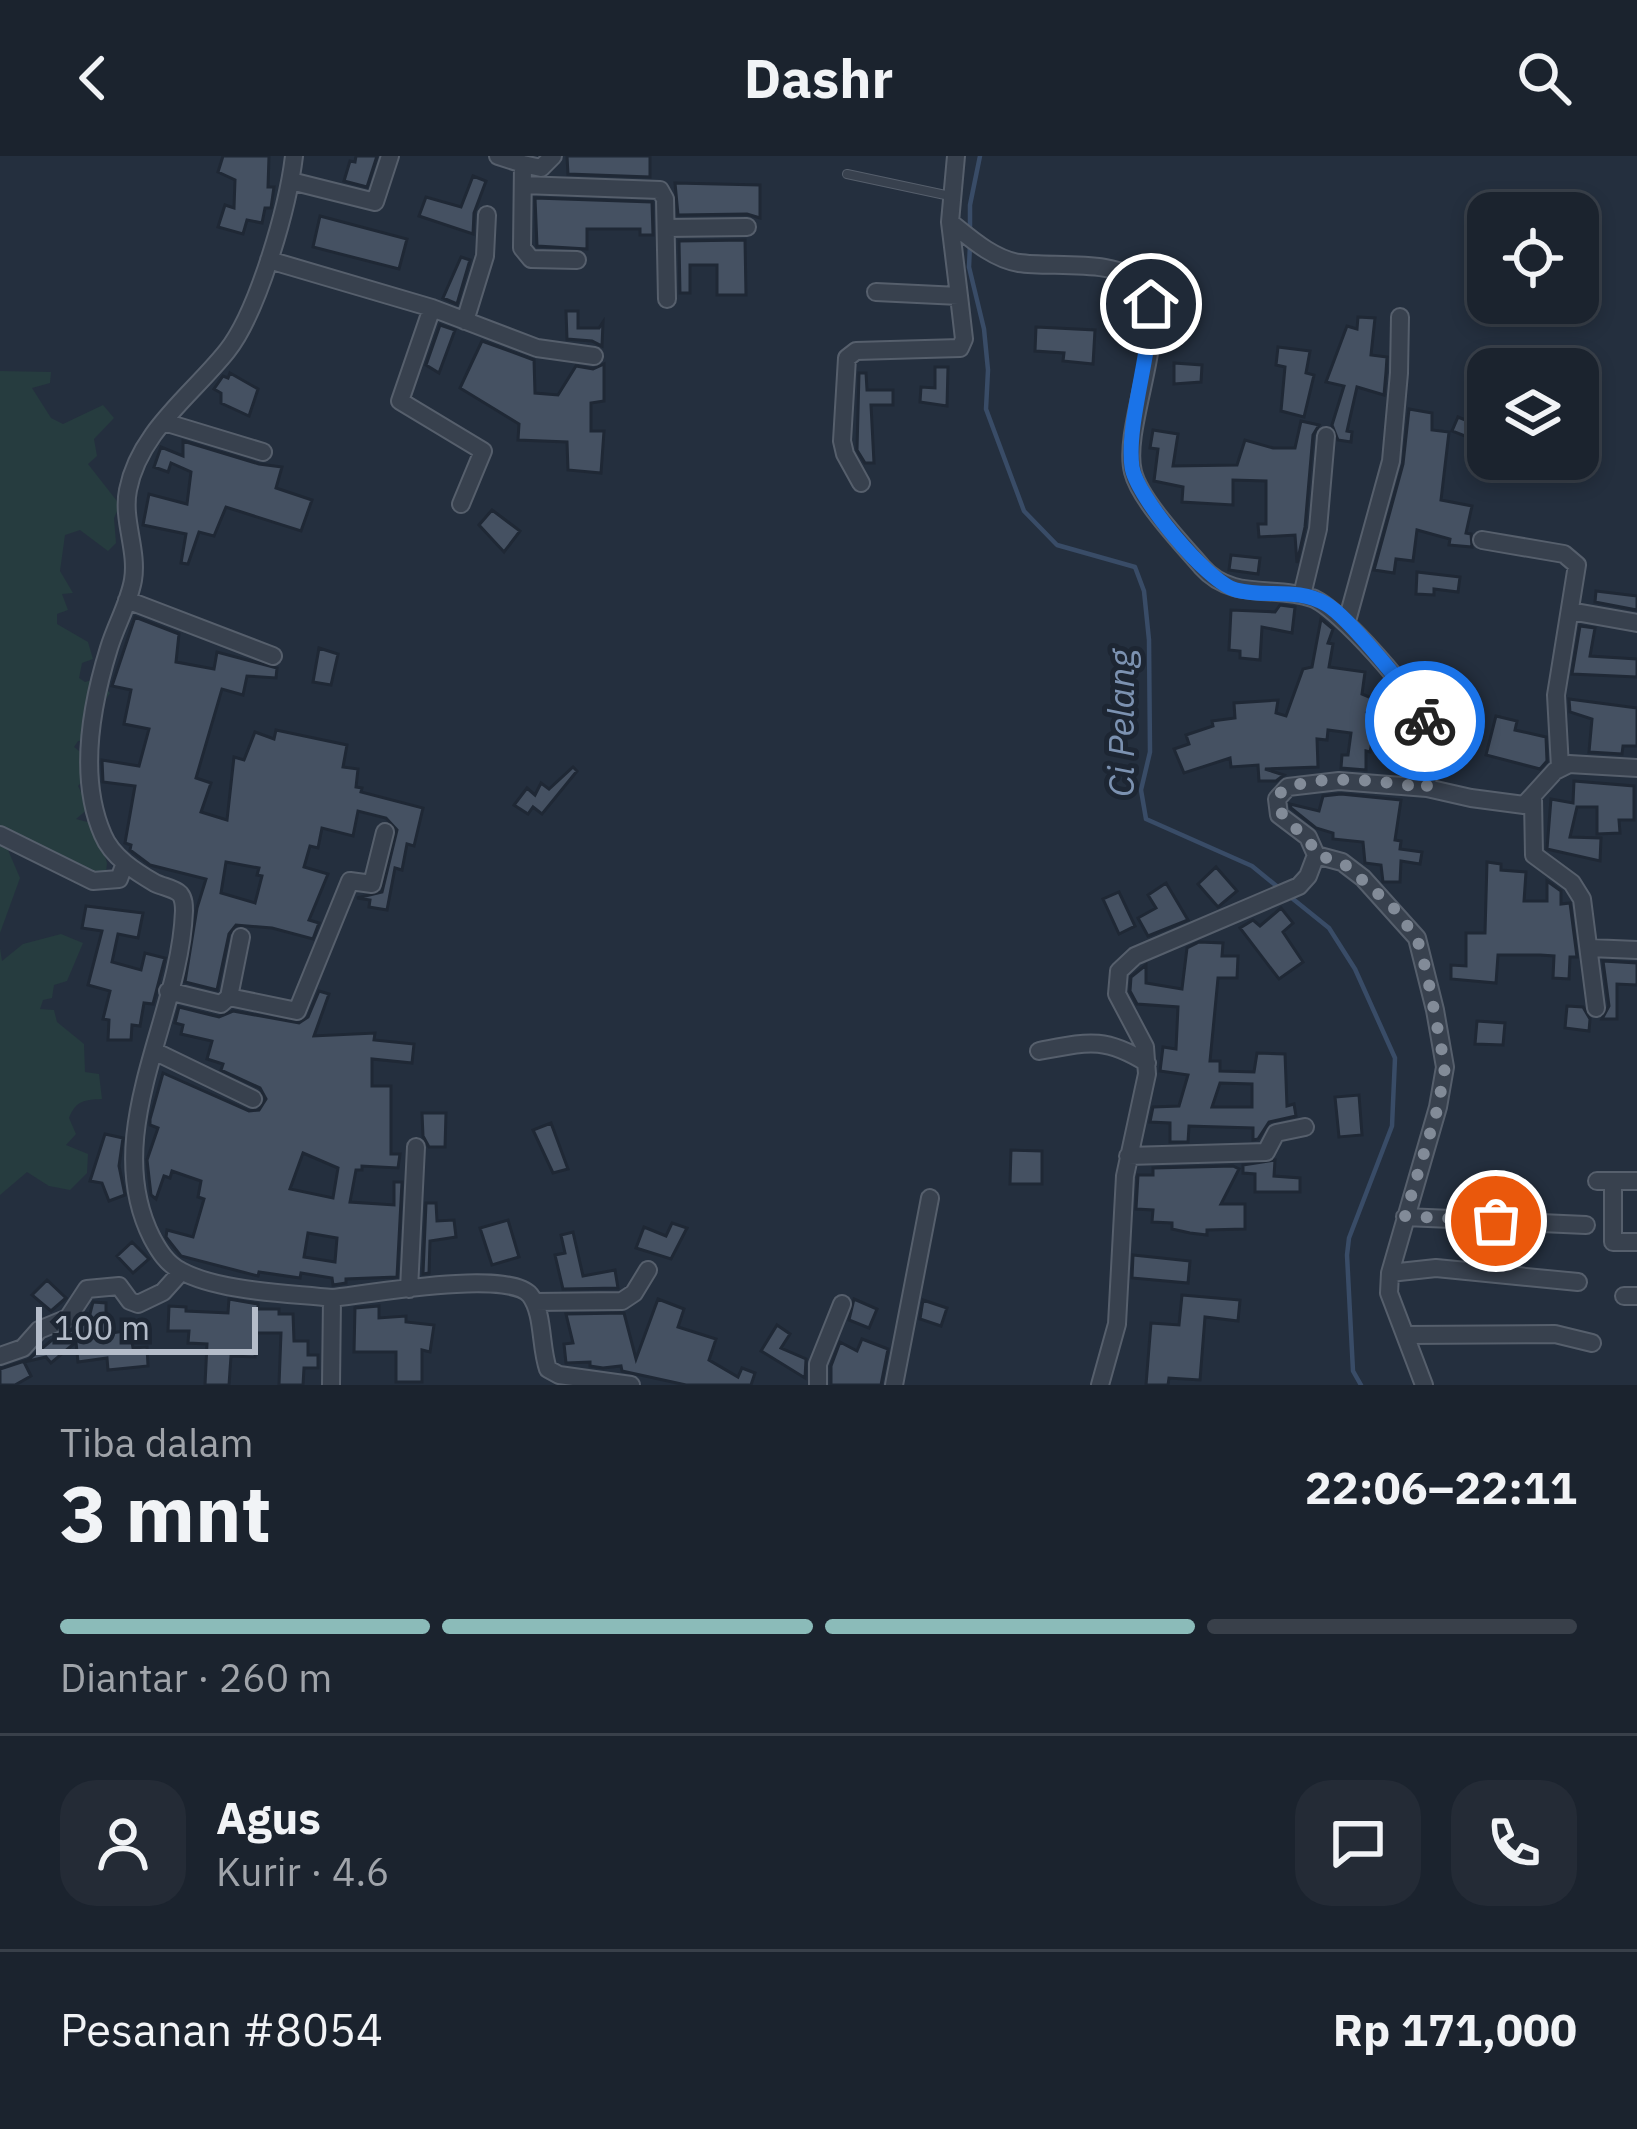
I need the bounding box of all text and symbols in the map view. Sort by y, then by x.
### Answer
text: Dashr [744,43,893,113]
icon: back [60,45,126,111]
icon: search [1511,45,1577,111]
map controls [1467,192,1599,480]
button: locate [1467,192,1599,324]
pin [1100,253,1202,355]
icon: home [1118,271,1184,337]
button: layers [1467,348,1599,480]
water label: Ci Pelang [1097,647,1144,797]
courier [1365,661,1485,781]
icon: bike [1392,688,1458,754]
pin [1445,1170,1547,1272]
icon: bag [1463,1188,1529,1254]
scale bar [36,1301,258,1354]
text: 100 m [54,1306,150,1349]
text: Tiba dalam [60,1417,254,1468]
text: 22:06–22:11 [1305,1458,1577,1516]
text: 3 mnt [60,1462,271,1563]
text: Diantar · 260 m [60,1652,332,1703]
button: person [60,1780,186,1906]
button: chat [1295,1780,1421,1906]
button: phone [1451,1780,1577,1906]
text: Agus [216,1788,321,1846]
text: Kurir · 4.6 [216,1846,389,1897]
text: Pesanan #8054 [60,2000,383,2058]
text: Rp 171,000 [1333,2000,1577,2058]

